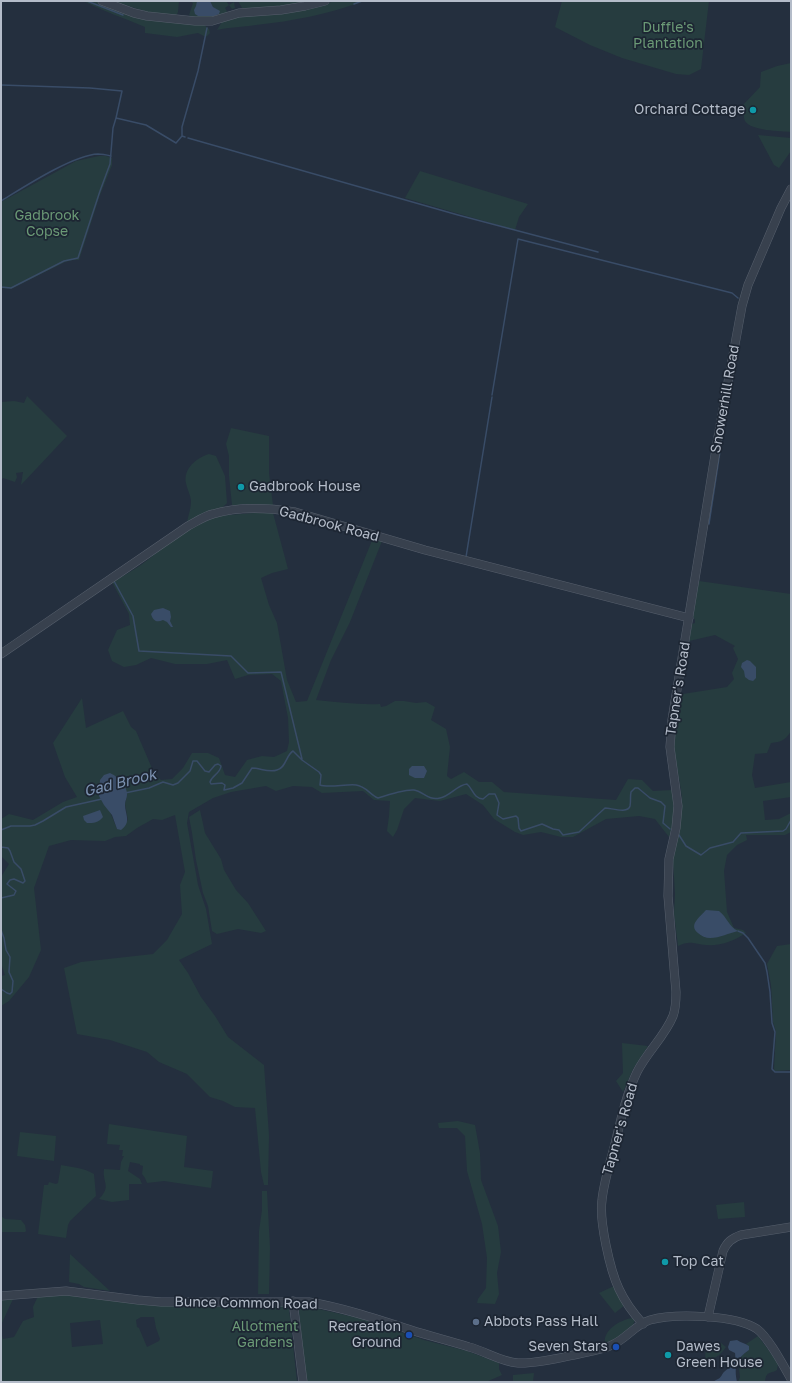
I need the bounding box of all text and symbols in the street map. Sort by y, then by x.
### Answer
park label: Duffle's Plantation [633,20,703,52]
place label: Orchard Cottage [634,102,745,118]
marker: Orchard Cottage [748,105,758,115]
park label: Gadbrook Copse [14,208,80,240]
street label: Snowerhill Road [707,344,743,454]
place label: Gadbrook House [249,479,361,495]
marker: Gadbrook House [236,482,246,492]
street label: Gadbrook Road [277,503,381,545]
street label: Tapner's Road [662,641,694,737]
water label: Gad Brook [82,765,158,801]
street label: Tapner's Road [599,1081,641,1177]
place label: Top Cat [673,1254,724,1270]
marker: Top Cat [660,1257,670,1267]
street label: Bunce Common Road [174,1293,318,1313]
place label: Abbots Pass Hall [484,1314,598,1330]
marker: Abbots Pass Hall [471,1317,481,1327]
park label: Allotment Gardens [232,1319,298,1352]
place label: Recreation Ground [328,1319,401,1352]
marker: Recreation Ground [404,1330,414,1340]
place label: Seven Stars [528,1339,608,1355]
place label: Dawes Green House [676,1339,763,1372]
marker: Seven Stars [611,1342,621,1352]
marker: Dawes Green House [663,1350,673,1360]

